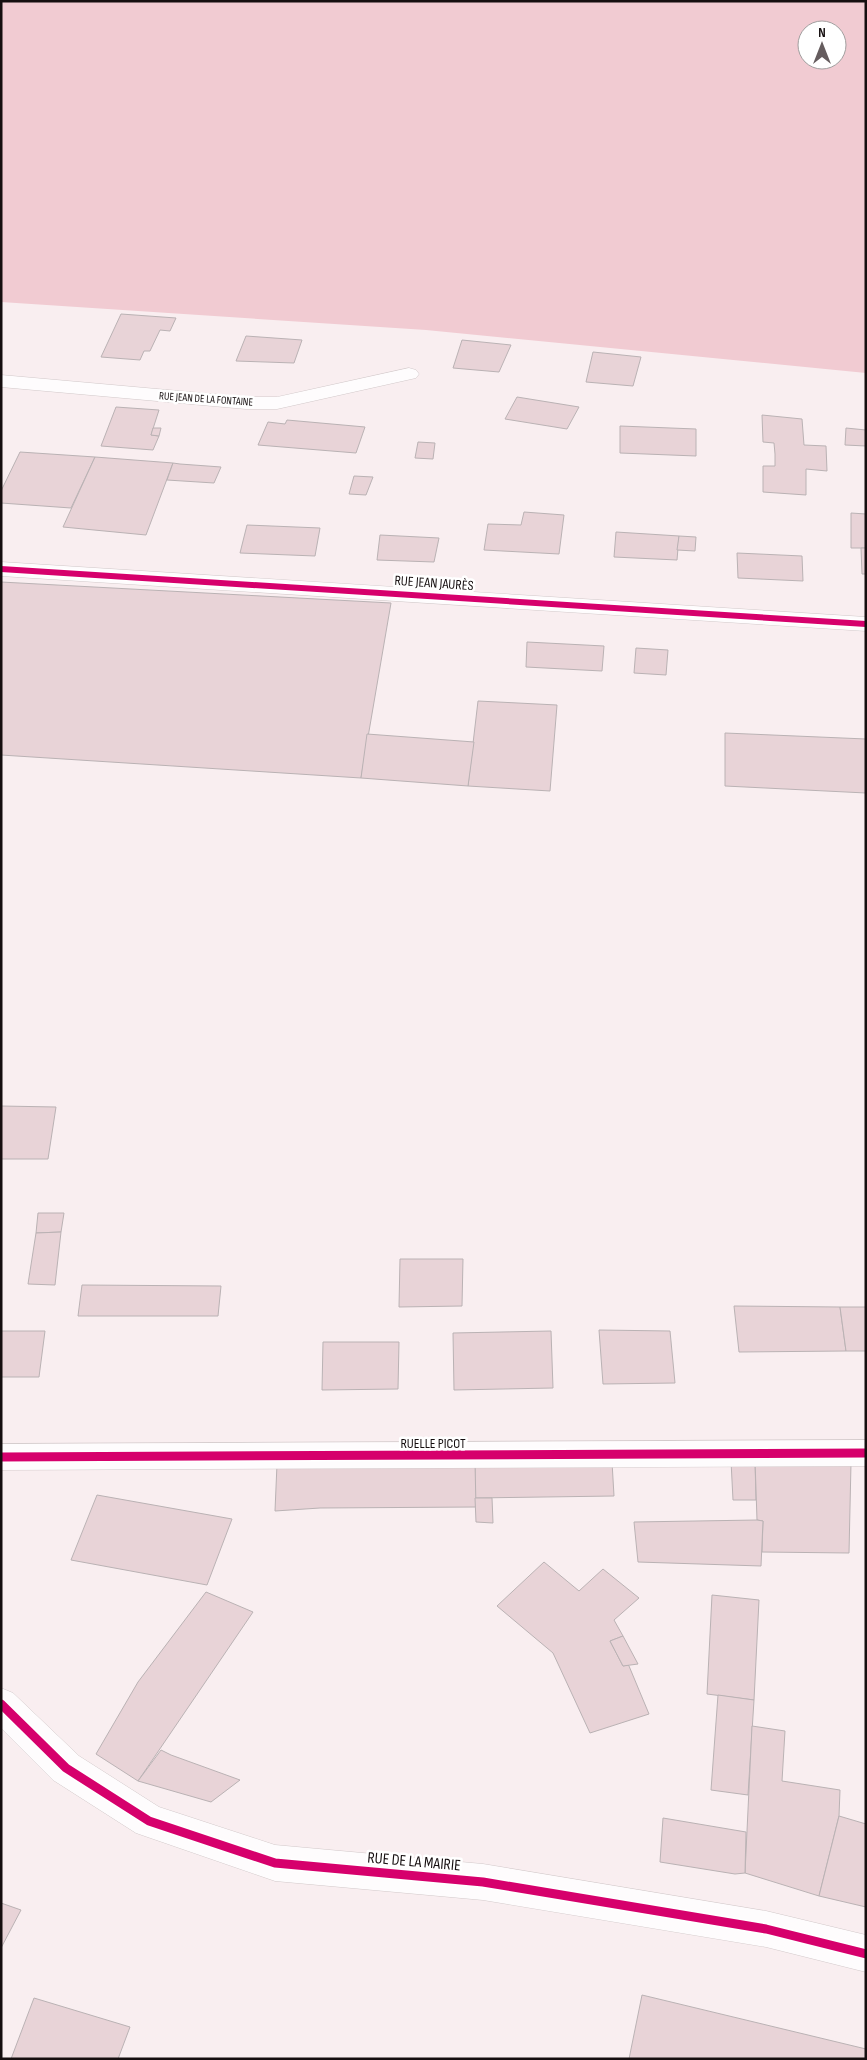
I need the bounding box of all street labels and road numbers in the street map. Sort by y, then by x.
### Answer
street label: RUE JEAN DE LA FONTAINE [159,389,253,409]
street label: RUE JEAN JAURÈS [394,572,474,594]
street label: RUELLE PICOT [400,1435,466,1452]
street label: RUE DE LA MAIRIE [367,1848,461,1876]

